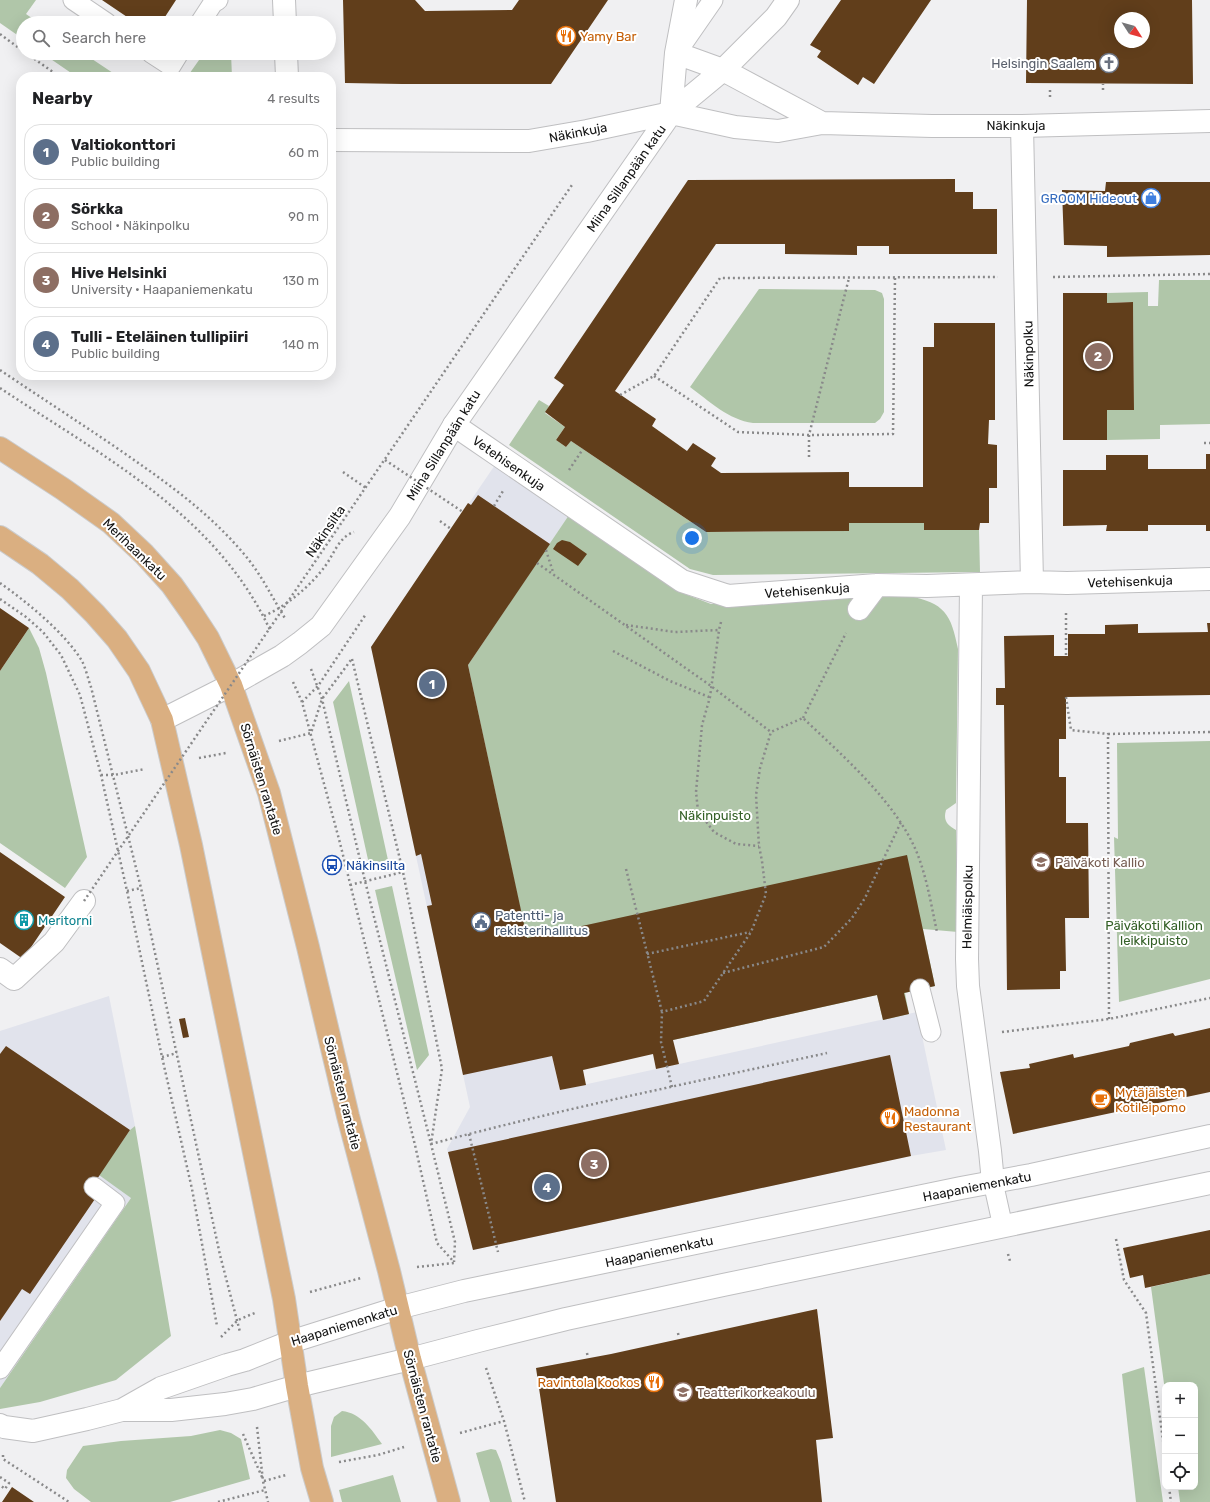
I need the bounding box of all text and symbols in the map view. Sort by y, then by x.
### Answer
north arrow [1114,12,1150,48]
search box [16,16,336,60]
restaurant icon: Yamy Bar [555,25,577,47]
icon: search [30,27,52,49]
text: Search here [62,29,146,47]
place label: Yamy Bar [580,29,637,44]
church icon: Helsingin Saalem [1098,52,1120,74]
place label: Helsingin Saalem [991,56,1095,72]
text: Nearby [32,88,93,108]
text: 4 results [267,91,320,106]
street label: Näkinkuja [987,118,1046,133]
street label: Näkinkuja [548,119,608,145]
street label: Miina Sillanpään katu [584,122,669,235]
text: Valtiokonttori [71,136,176,154]
text: 1 [43,145,49,160]
text: 60 m [288,145,319,160]
text: Public building [71,154,160,169]
shop icon: GROOM Hideout [1140,187,1162,209]
place label: GROOM Hideout [1041,191,1137,206]
text: Sörkka [71,200,123,218]
text: 2 [42,209,50,224]
text: 90 m [288,209,319,224]
text: School · Näkinpolku [71,218,190,233]
text: Hive Helsinki [71,264,167,282]
text: 3 [42,273,50,288]
text: 130 m [283,273,319,288]
text: University · Haapaniemenkatu [71,282,253,297]
street label: Näkinpolku [1020,320,1037,388]
text: Tulli - Eteläinen tullipiiri [71,328,248,346]
text: 4 [42,337,50,352]
text: 140 m [282,337,319,352]
pin: 2 [1085,341,1111,371]
text: Public building [71,346,160,361]
street label: Miina Sillanpään katu [403,387,483,503]
street label: Vetehisenkuja [469,433,548,494]
street label: Näkinsilta [303,503,348,560]
street label: Merihaankatu [100,515,170,583]
your location [682,528,702,548]
street label: Vetehisenkuja [1087,573,1173,590]
street label: Vetehisenkuja [764,580,850,601]
pin: 1 [419,669,445,699]
street label: Sörnäisten rantatie [237,721,286,837]
park label: Näkinpuisto [679,808,751,823]
school or university icon: Päiväkoti Kallio [1030,851,1052,873]
bus stop icon: Näkinsilta [321,854,343,876]
place label: Päiväkoti Kallio [1055,855,1145,870]
place label: Näkinsilta [346,858,405,873]
street label: Helmiäispolku [959,865,976,949]
place label: Patentti- ja rekisterihallitus [495,908,588,938]
building icon: Meritorni [13,909,35,931]
public building icon: Patentti- ja rekisterihallitus [470,911,492,933]
place label: Meritorni [38,913,92,928]
park label: Päiväkoti Kallion leikkipuisto [1105,918,1203,948]
street label: Sörnäisten rantatie [321,1035,364,1151]
place label: Mytäjäisten Kotileipomo [1115,1085,1186,1115]
cafe icon: Mytäjäisten Kotileipomo [1090,1088,1112,1110]
place label: Madonna Restaurant [904,1104,971,1134]
restaurant icon: Madonna Restaurant [879,1107,901,1129]
pin: 3 [581,1149,607,1179]
street label: Haapaniemenkatu [922,1169,1033,1204]
pin: 4 [534,1172,560,1202]
street label: Haapaniemenkatu [604,1233,715,1270]
street label: Haapaniemenkatu [289,1302,399,1349]
street label: Sörnäisten rantatie [400,1348,445,1464]
restaurant icon: Ravintola Kookos [643,1371,665,1393]
place label: Ravintola Kookos [537,1375,640,1390]
school or university icon: Teatterikorkeakoulu [672,1381,694,1403]
map controls [1162,1382,1198,1490]
button: + [1162,1382,1198,1418]
place label: Teatterikorkeakoulu [697,1385,816,1400]
button: − [1162,1418,1198,1454]
button: locate [1162,1454,1198,1490]

